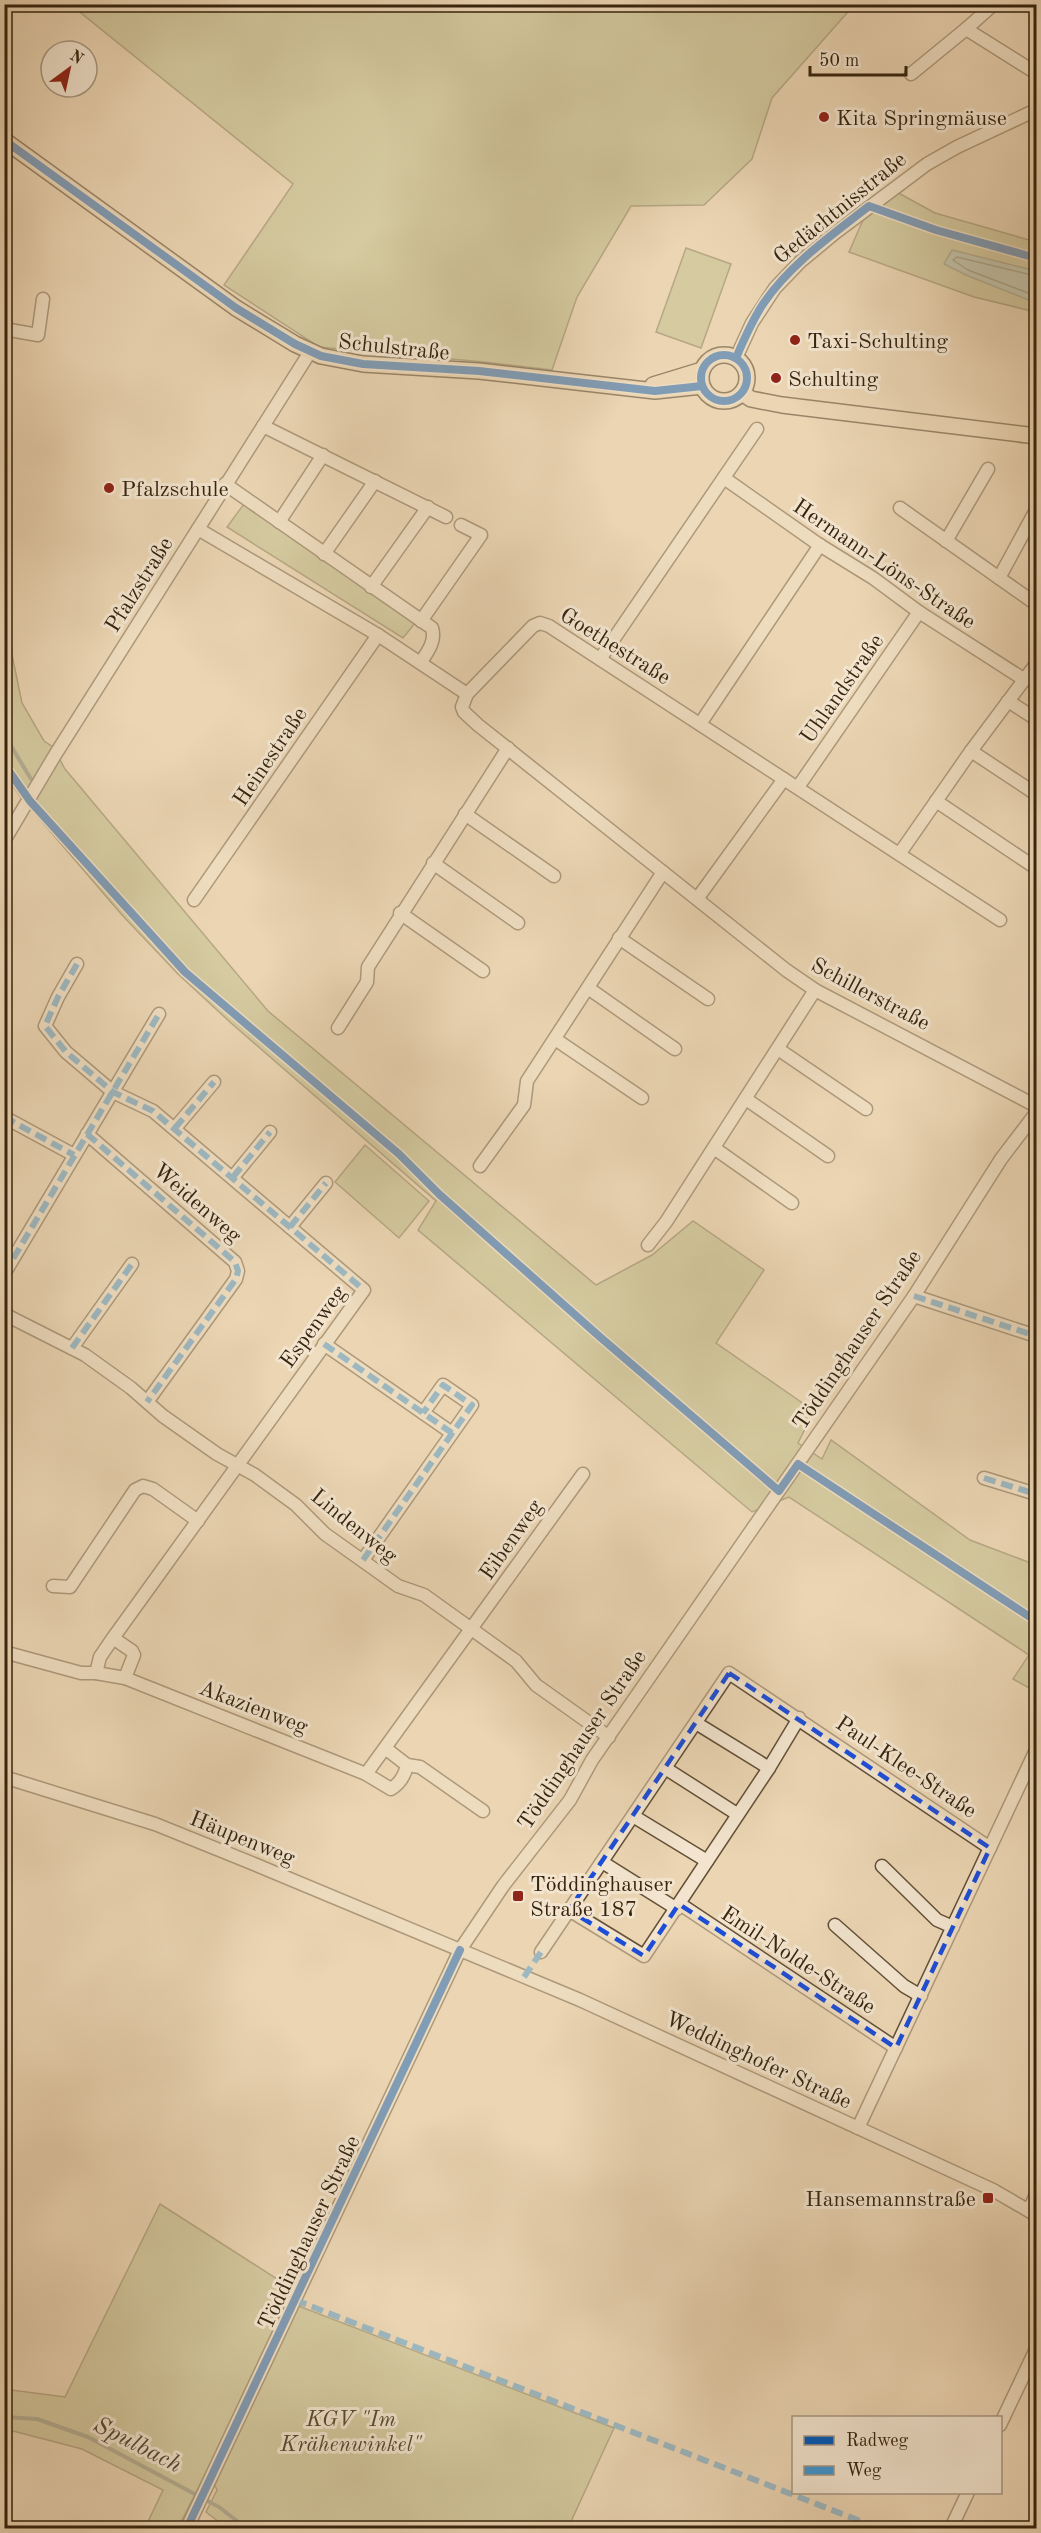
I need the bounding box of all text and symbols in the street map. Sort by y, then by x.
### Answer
north arrow [39,39,99,99]
scale bar [810,39,906,77]
text: N [67,48,86,69]
text: 50 m [819,52,859,70]
place label: Kita Springmäuse [836,108,1007,130]
marker: Kita Springmäuse [817,110,831,124]
street label: Gedächtnisstraße [770,148,911,269]
street label: Schulstraße [337,331,450,365]
place label: Taxi-Schulting [807,331,948,353]
marker: Taxi-Schulting [788,333,802,347]
place label: Schulting [788,369,878,391]
marker: Schulting [769,371,783,385]
place label: Pfalzschule [121,479,229,501]
marker: Pfalzschule [102,481,116,495]
street label: Hermann-Löns-Straße [789,495,979,634]
street label: Pfalzstraße [102,534,178,636]
street label: Goethestraße [556,604,674,689]
street label: Uhlandstraße [797,630,888,748]
street label: Heinestraße [230,704,312,811]
street label: Schillerstraße [807,954,933,1035]
street label: Weidenweg [148,1159,245,1248]
street label: Töddinghauser Straße [789,1246,926,1434]
street label: Espenweg [276,1282,351,1373]
street label: Lindenweg [306,1485,401,1568]
street label: Eibenweg [476,1496,547,1584]
street label: Töddinghauser Straße [514,1646,651,1834]
street label: Akazienweg [196,1677,311,1739]
street label: Paul-Klee-Straße [832,1713,980,1823]
street label: Häupenweg [186,1808,298,1870]
place label: Töddinghauser Straße 187 [530,1874,673,1921]
marker: Töddinghauser Straße 187 [511,1889,525,1903]
street label: Emil-Nolde-Straße [717,1903,879,2019]
street label: Weddinghofer Straße [662,2008,855,2114]
street label: Töddinghauser Straße [255,2132,365,2333]
place label: Hansemannstraße [805,2189,976,2211]
marker: Hansemannstraße [981,2191,995,2205]
park label: KGV "Im Krähenwinkel" [279,2409,423,2456]
water label: Spulbach [89,2413,185,2478]
legend [792,2416,1002,2494]
text: Radweg [846,2432,909,2450]
text: Weg [846,2462,882,2480]

